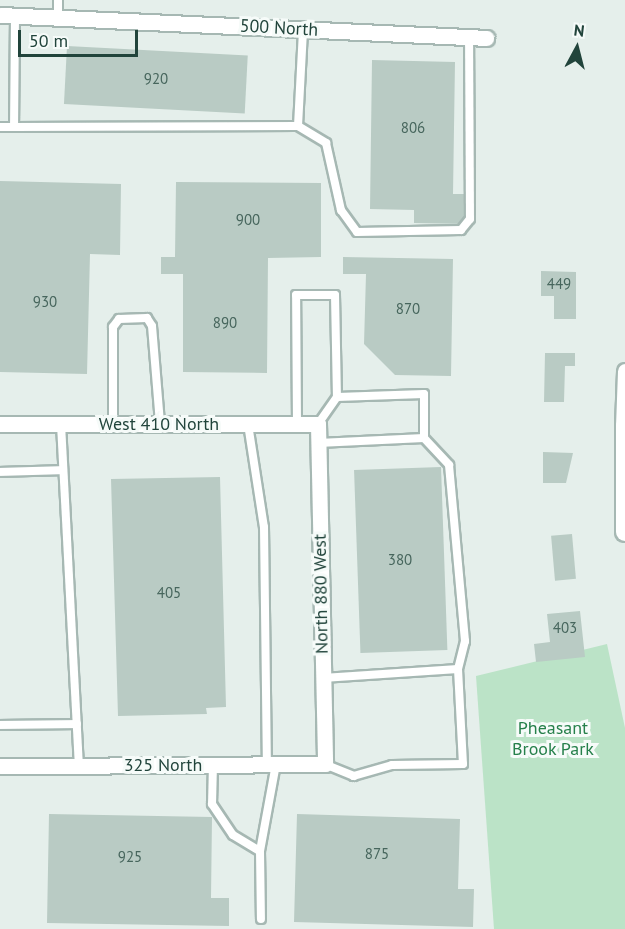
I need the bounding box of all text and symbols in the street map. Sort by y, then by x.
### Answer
street label: 500 North [239,15,319,41]
scale bar [21,18,141,56]
north arrow [547,18,607,78]
text: N [573,20,586,41]
text: 50 m [29,29,68,52]
house number: 920 [144,70,168,88]
house number: 806 [401,119,425,137]
house number: 900 [236,211,260,229]
house number: 449 [547,275,571,293]
house number: 930 [33,293,57,311]
house number: 870 [396,300,420,318]
house number: 890 [213,314,237,332]
street label: West 410 North [99,413,219,435]
street label: North 880 West [309,534,333,654]
house number: 380 [388,551,412,569]
house number: 405 [157,584,181,602]
house number: 403 [553,619,577,637]
park label: Pheasant Brook Park [512,718,594,760]
street label: 325 North [124,754,202,776]
house number: 875 [365,845,389,863]
house number: 925 [118,848,142,866]

